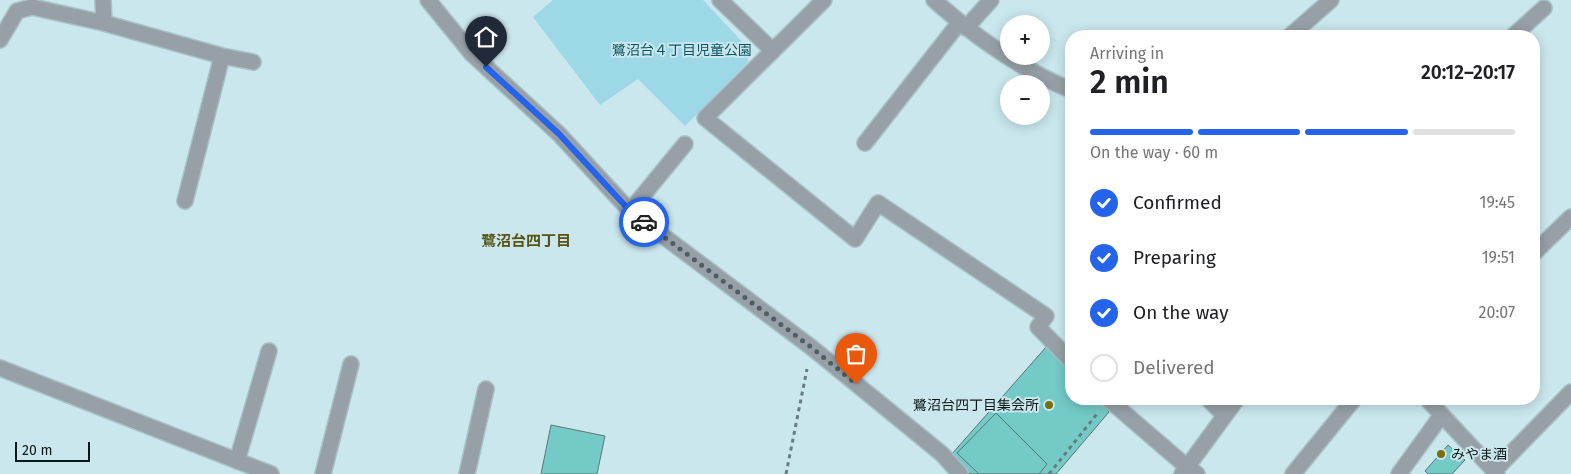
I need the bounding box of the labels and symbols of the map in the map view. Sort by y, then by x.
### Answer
pin [465,16,507,67]
park label: 鷺沼台４丁目児童公園 [612,42,752,59]
courier [619,197,669,247]
district label: 鷺沼台四丁目 [481,232,571,250]
pin [835,333,877,384]
place label: 鷺沼台四丁目集会所 [913,397,1039,414]
marker: 鷺沼台四丁目集会所 [1043,399,1055,411]
scale bar [15,439,90,462]
place label: みやま酒 [1451,446,1507,463]
marker: みやま酒 [1435,448,1447,460]

